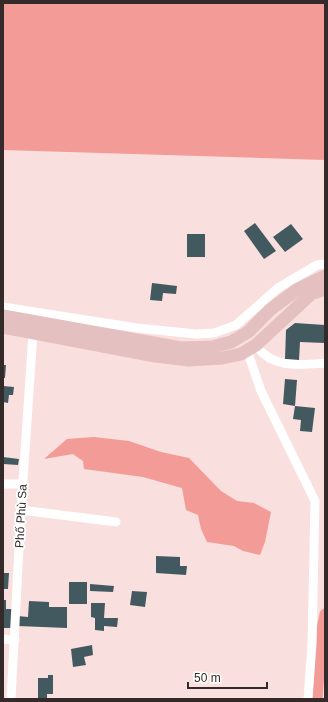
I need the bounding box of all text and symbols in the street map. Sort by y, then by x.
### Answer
street label: Phố Phù Sa [12,483,30,548]
scale bar [188,664,267,690]
text: 50 m [194,671,221,685]

